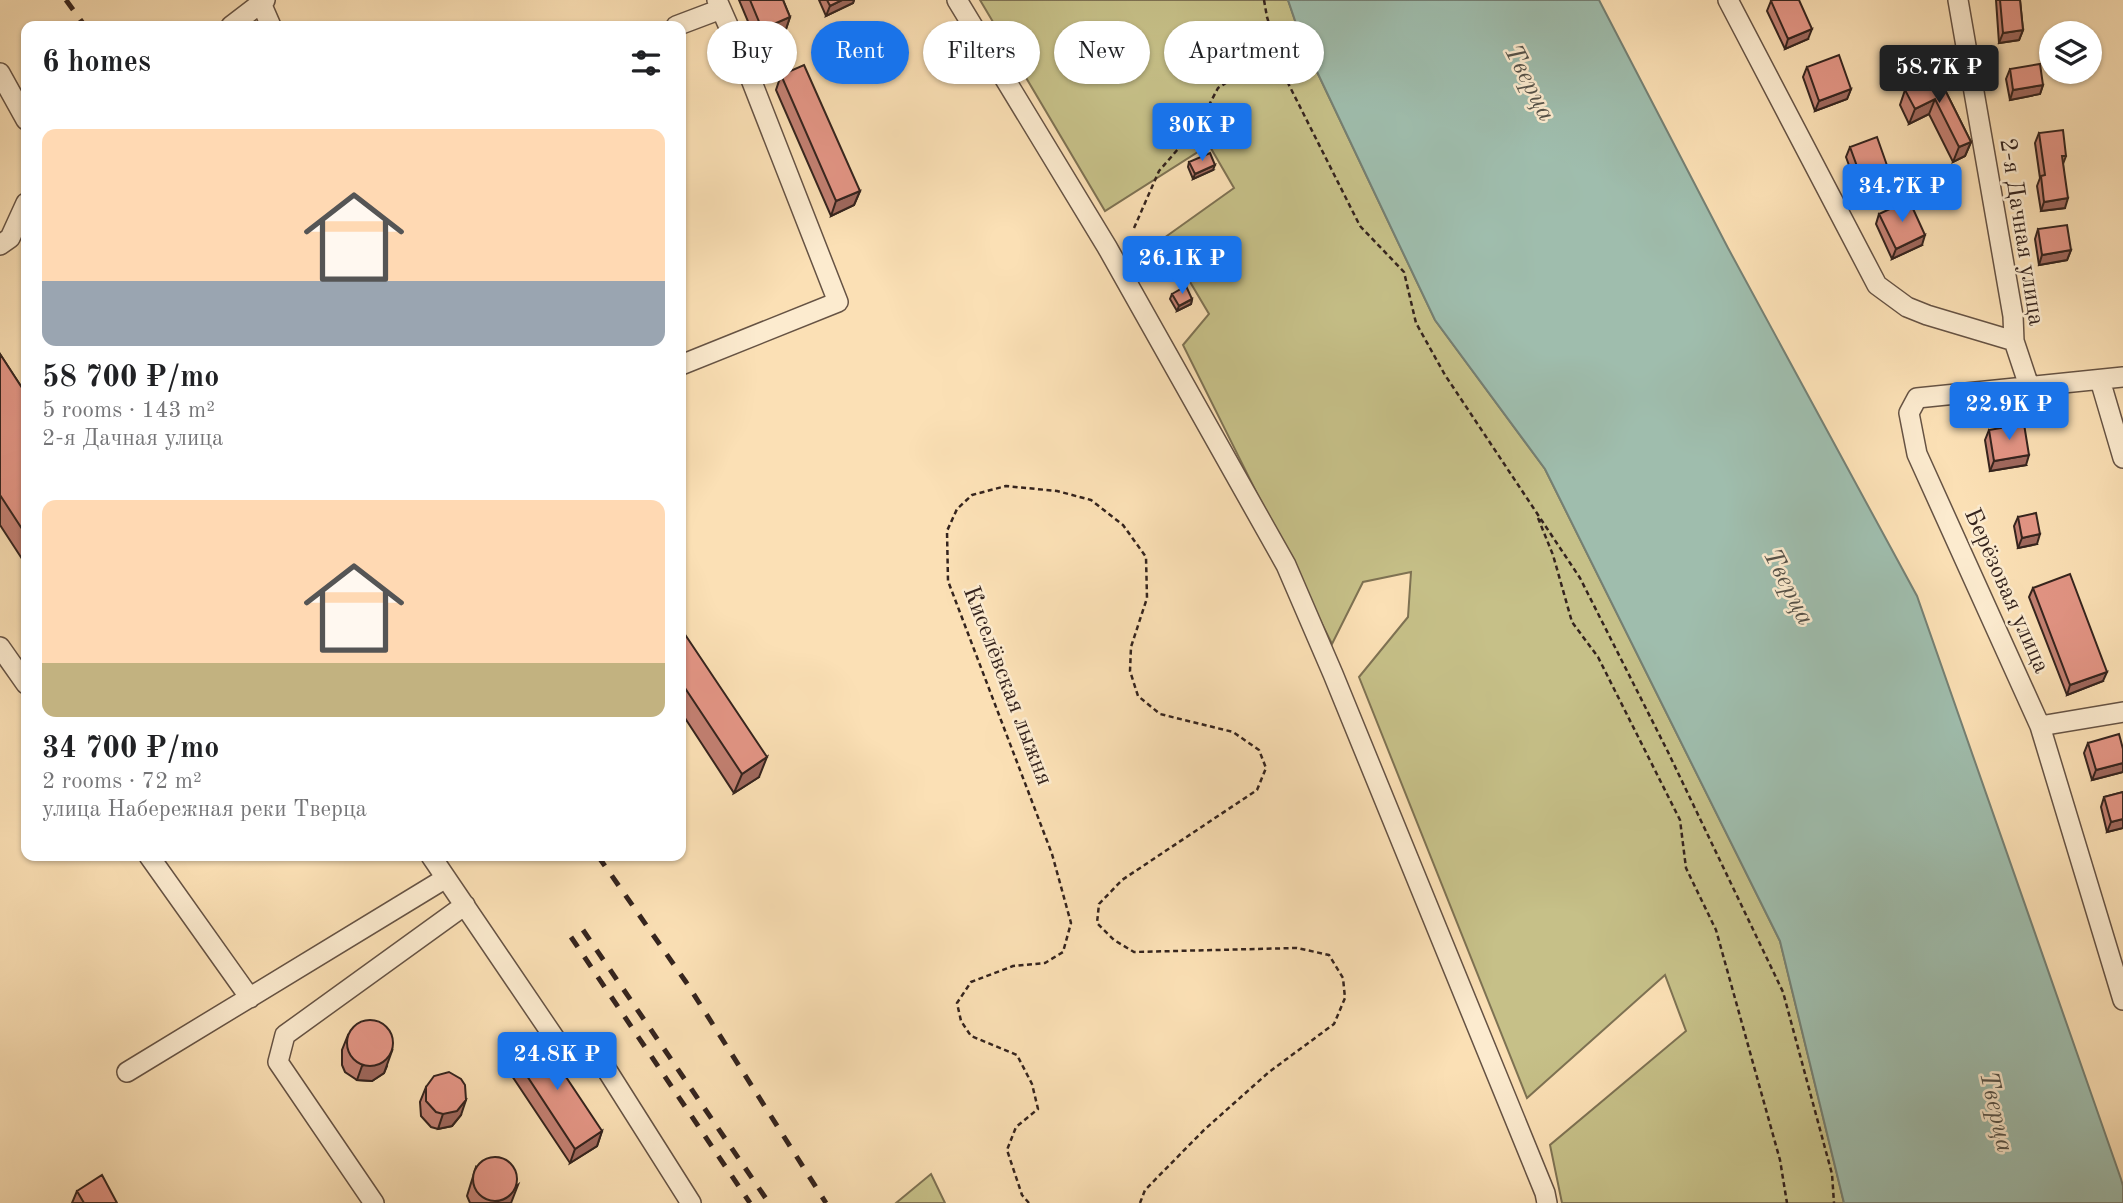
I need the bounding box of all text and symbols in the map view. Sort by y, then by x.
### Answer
chip: Buy [707,21,797,84]
chip: Rent [811,21,909,84]
chip: Filters [923,21,1040,84]
chip: New [1054,21,1150,84]
chip: Apartment [1164,21,1324,84]
map controls [2039,21,2102,84]
button: layers [2039,21,2102,84]
water label: Тверца [1499,40,1559,126]
icon: filters [627,44,665,82]
pin: 58.7K ₽ [1874,46,2004,105]
text: 6 homes [42,48,151,78]
text: 58.7K ₽ [1896,56,1982,79]
pin: 30K ₽ [1153,104,1251,163]
text: 30K ₽ [1169,114,1235,137]
street label: 2-я Дачная улица [1994,137,2048,327]
pin: 34.7K ₽ [1837,164,1967,224]
icon: home [291,174,417,300]
text: 34.7K ₽ [1859,175,1945,198]
pin: 26.1K ₽ [1117,236,1247,296]
text: 26.1K ₽ [1139,247,1225,270]
text: 58 700 ₽/mo [42,363,219,393]
pin: 22.9K ₽ [1944,382,2074,442]
text: 22.9K ₽ [1966,393,2052,416]
text: 5 rooms · 143 m² [42,399,215,422]
text: 2-я Дачная улица [42,427,223,450]
street label: Берёзовая улица [1959,505,2053,677]
water label: Тверца [1758,544,1818,630]
icon: home [291,545,417,671]
street label: Киселёвская лыжня [958,583,1056,789]
text: 34 700 ₽/mo [42,734,219,764]
text: 2 rooms · 72 m² [42,770,202,793]
text: улица Набережная реки Тверца [42,798,367,821]
pin: 24.8K ₽ [492,1032,622,1092]
text: 24.8K ₽ [514,1043,600,1066]
water label: Тверца [1974,1069,2018,1155]

